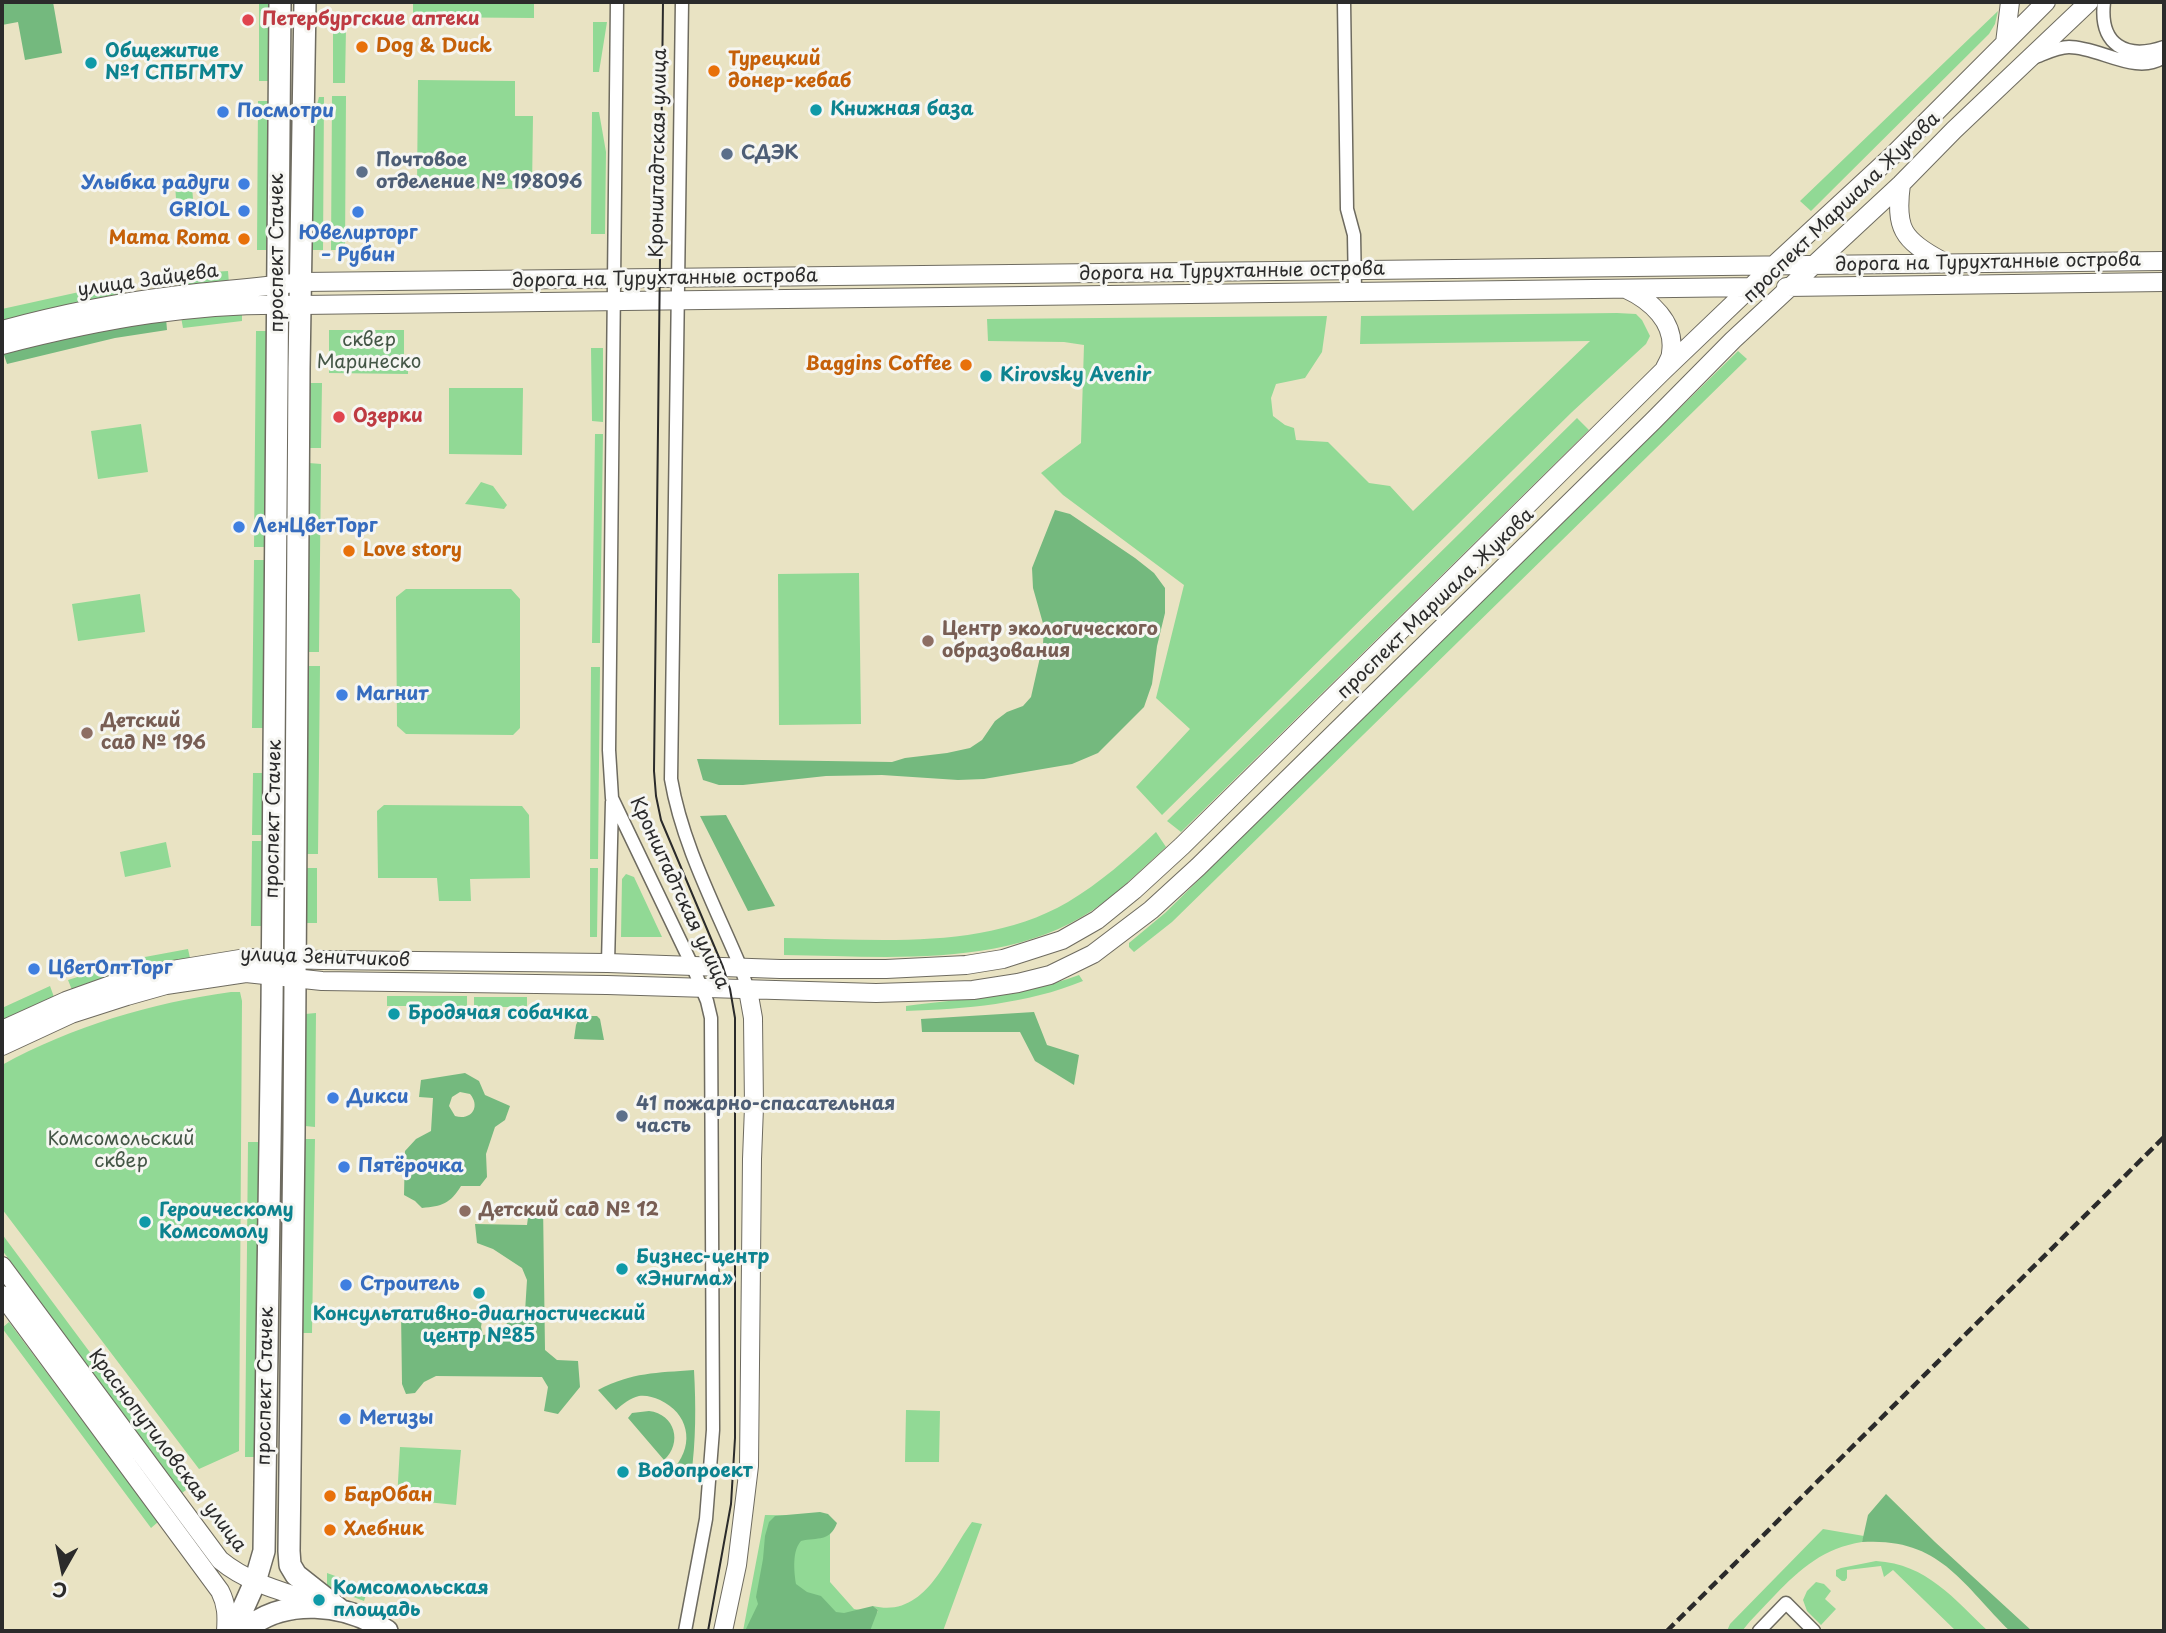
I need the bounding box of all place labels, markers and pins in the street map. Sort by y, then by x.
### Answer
place label: Петербургские аптеки [262,9,480,31]
marker: Петербургские аптеки [240,12,256,28]
place label: Dog & Duck [376,36,492,58]
marker: Dog & Duck [354,39,370,55]
place label: Общежитие №1 СПБГМТУ [105,41,243,85]
place label: Турецкий донер-кебаб [728,49,851,93]
marker: Общежитие №1 СПБГМТУ [83,55,99,71]
marker: Турецкий донер-кебаб [706,63,722,79]
place label: Книжная база [830,99,974,121]
place label: Посмотри [237,101,334,123]
marker: Книжная база [808,102,824,118]
marker: Посмотри [215,104,231,120]
place label: СДЭК [741,143,798,165]
marker: СДЭК [719,146,735,162]
place label: Почтовое отделение № 198096 [376,150,582,194]
marker: Почтовое отделение № 198096 [354,164,370,180]
place label: Улыбка радуги [81,173,230,195]
marker: Улыбка радуги [236,176,252,192]
place label: GRIOL [169,200,230,222]
marker: GRIOL [236,203,252,219]
marker: Ювелирторг – Рубин [350,204,366,220]
place label: Ювелирторг – Рубин [299,223,417,267]
place label: Mama Roma [109,228,230,250]
marker: Mama Roma [236,231,252,247]
place label: Baggins Coffee [806,354,952,376]
marker: Baggins Coffee [958,357,974,373]
place label: Kirovsky Avenir [1000,365,1152,387]
marker: Kirovsky Avenir [978,368,994,384]
place label: Озерки [353,406,423,428]
marker: Озерки [331,409,347,425]
place label: ЛенЦветТорг [253,516,377,538]
marker: ЛенЦветТорг [231,519,247,535]
place label: Love story [363,540,462,562]
marker: Love story [341,543,357,559]
place label: Центр экологического образования [942,619,1158,663]
marker: Центр экологического образования [920,633,936,649]
place label: Магнит [356,684,428,706]
marker: Магнит [334,687,350,703]
place label: Детский сад № 196 [101,711,206,755]
marker: Детский сад № 196 [79,725,95,741]
place label: ЦветОптТорг [48,958,173,980]
marker: ЦветОптТорг [26,961,42,977]
place label: Бродячая собачка [408,1003,589,1025]
marker: Бродячая собачка [386,1006,402,1022]
place label: Дикси [347,1087,409,1109]
marker: Дикси [325,1090,341,1106]
place label: 41 пожарно-спасательная часть [636,1094,895,1138]
marker: 41 пожарно-спасательная часть [614,1108,630,1124]
place label: Пятёрочка [358,1156,464,1178]
marker: Пятёрочка [336,1159,352,1175]
place label: Героическому Комсомолу [159,1200,293,1244]
place label: Детский сад № 12 [479,1200,659,1222]
marker: Детский сад № 12 [457,1203,473,1219]
marker: Героическому Комсомолу [137,1214,153,1230]
place label: Бизнес-центр «Энигма» [636,1247,769,1291]
marker: Бизнес-центр «Энигма» [614,1261,630,1277]
place label: Строитель [360,1274,460,1296]
marker: Строитель [338,1277,354,1293]
marker: Консультативно-диагностический центр №85 [471,1285,487,1301]
place label: Консультативно-диагностический центр №85 [313,1304,645,1348]
place label: Метизы [359,1408,433,1430]
marker: Метизы [337,1411,353,1427]
place label: Водопроект [637,1461,753,1483]
marker: Водопроект [615,1464,631,1480]
place label: БарОбан [344,1485,432,1507]
marker: БарОбан [322,1488,338,1504]
place label: Хлебник [344,1519,424,1541]
marker: Хлебник [322,1522,338,1538]
place label: Комсомольская площадь [333,1578,489,1622]
marker: Комсомольская площадь [311,1592,327,1608]

